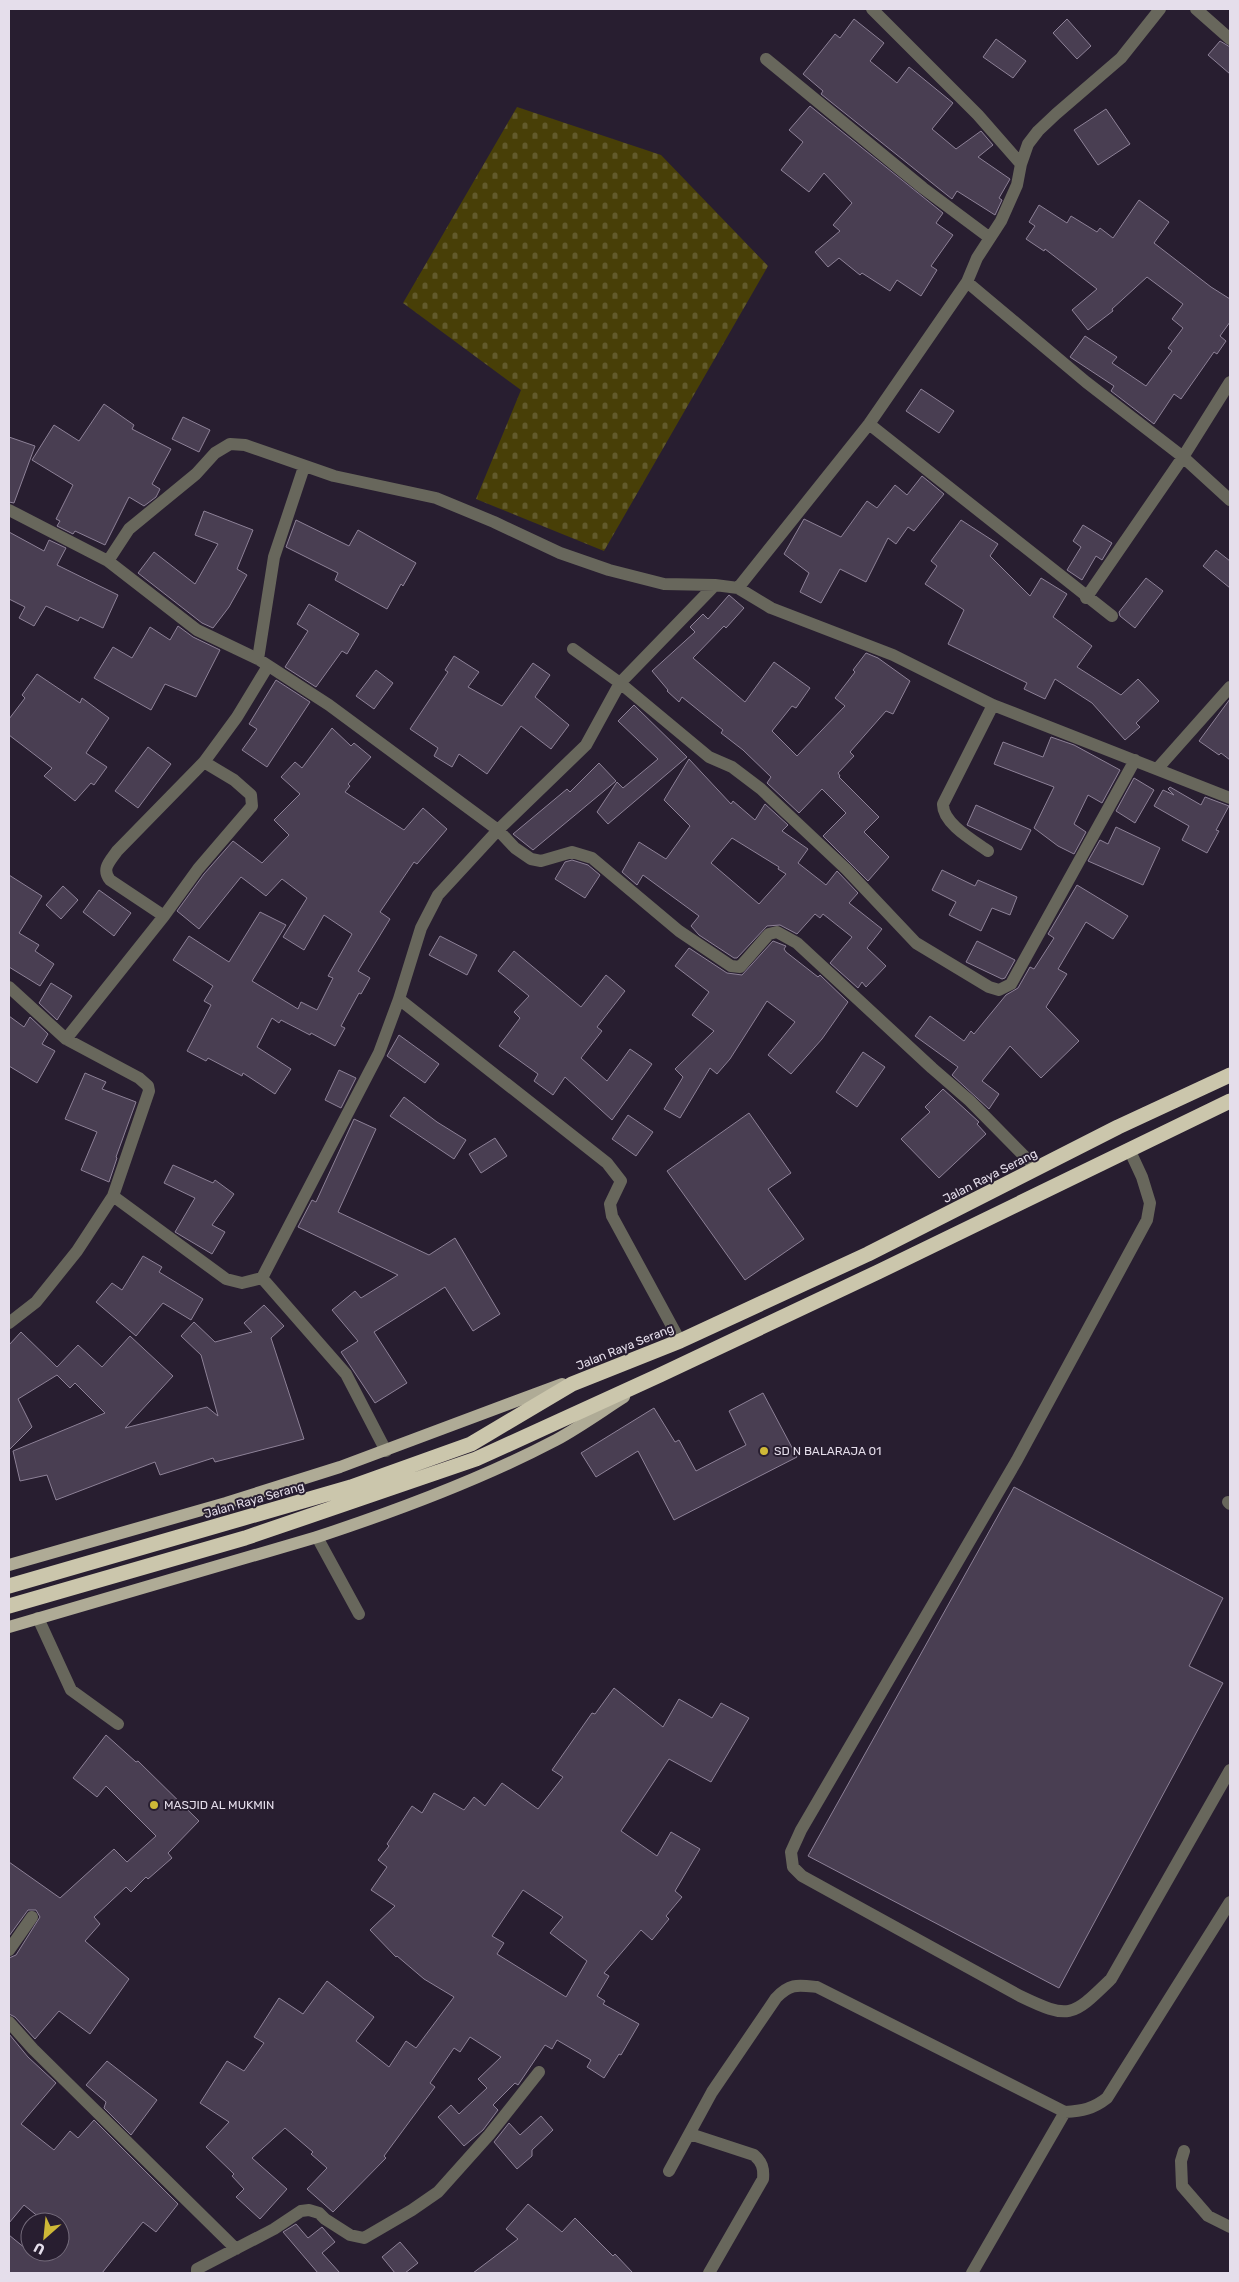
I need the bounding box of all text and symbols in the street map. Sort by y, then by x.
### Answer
street label: Jalan Raya Serang [941,1146,1039,1206]
street label: Jalan Raya Serang [574,1321,676,1373]
place label: SD N BALARAJA 01 [774,1444,881,1458]
marker: SD N BALARAJA 01 [758,1445,770,1457]
street label: Jalan Raya Serang [202,1479,306,1521]
place label: MASJID AL MUKMIN [164,1798,274,1812]
marker: MASJID AL MUKMIN [148,1799,160,1811]
north arrow [20,2212,70,2262]
text: U [31,2238,48,2258]

